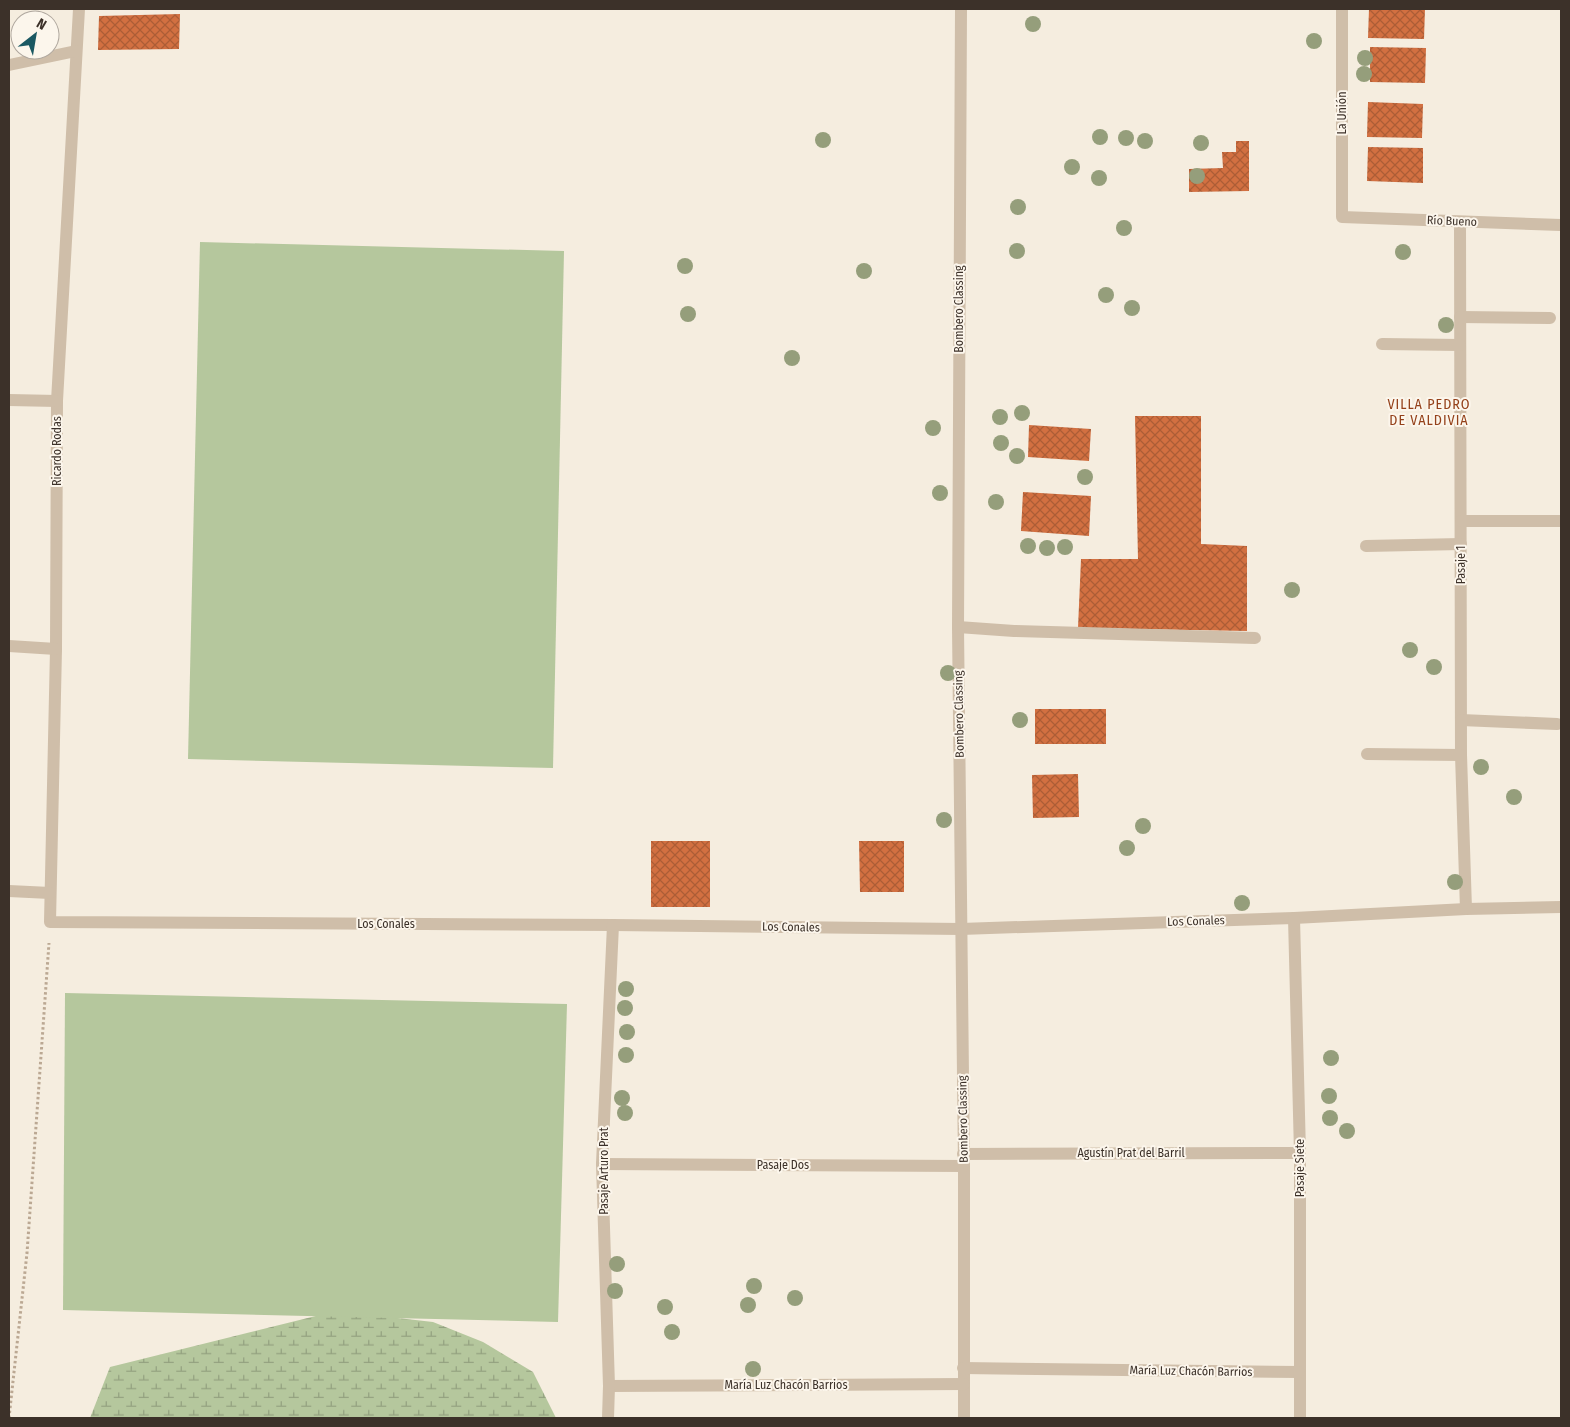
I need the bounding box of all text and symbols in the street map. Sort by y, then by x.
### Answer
north arrow [10,10,60,60]
text: N [33,15,49,34]
street label: La Unión [1335,92,1349,134]
street label: Río Bueno [1427,213,1477,229]
street label: Bombero Classing [952,265,966,353]
district label: VILLA PEDRO DE VALDIVIA [1387,396,1471,429]
street label: Ricardo Rodas [50,416,64,486]
street label: Pasaje 1 [1454,546,1468,584]
street label: Bombero Classing [951,670,967,758]
street label: Los Conales [1167,913,1225,929]
street label: Los Conales [357,917,415,931]
street label: Los Conales [762,919,820,935]
street label: Bombero Classing [955,1075,971,1163]
street label: Pasaje Arturo Prat [597,1127,611,1215]
street label: Pasaje Siete [1293,1139,1307,1197]
street label: Agustín Prat del Barril [1077,1146,1185,1160]
street label: Pasaje Dos [757,1158,809,1172]
street label: María Luz Chacón Barrios [1129,1363,1253,1379]
street label: María Luz Chacón Barrios [724,1378,848,1392]

